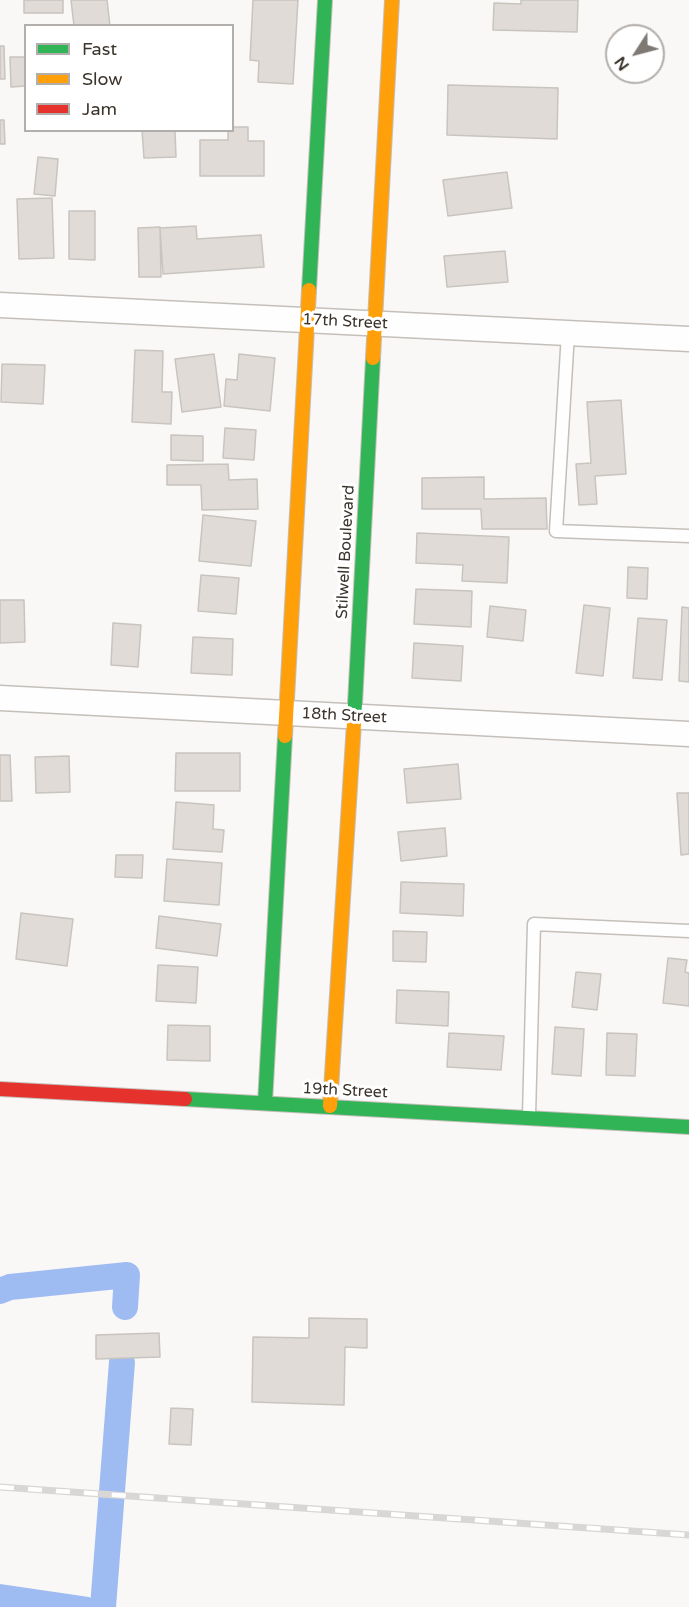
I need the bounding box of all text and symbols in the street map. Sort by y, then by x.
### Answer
legend [24,24,234,132]
north arrow [605,24,665,84]
text: Fast [82,38,117,60]
text: N [610,52,634,74]
text: Slow [82,68,123,90]
text: Jam [82,98,117,120]
street label: 17th Street [302,310,388,334]
street label: Stilwell Boulevard [333,485,359,619]
street label: 18th Street [301,704,387,728]
street label: 19th Street [302,1079,388,1103]

